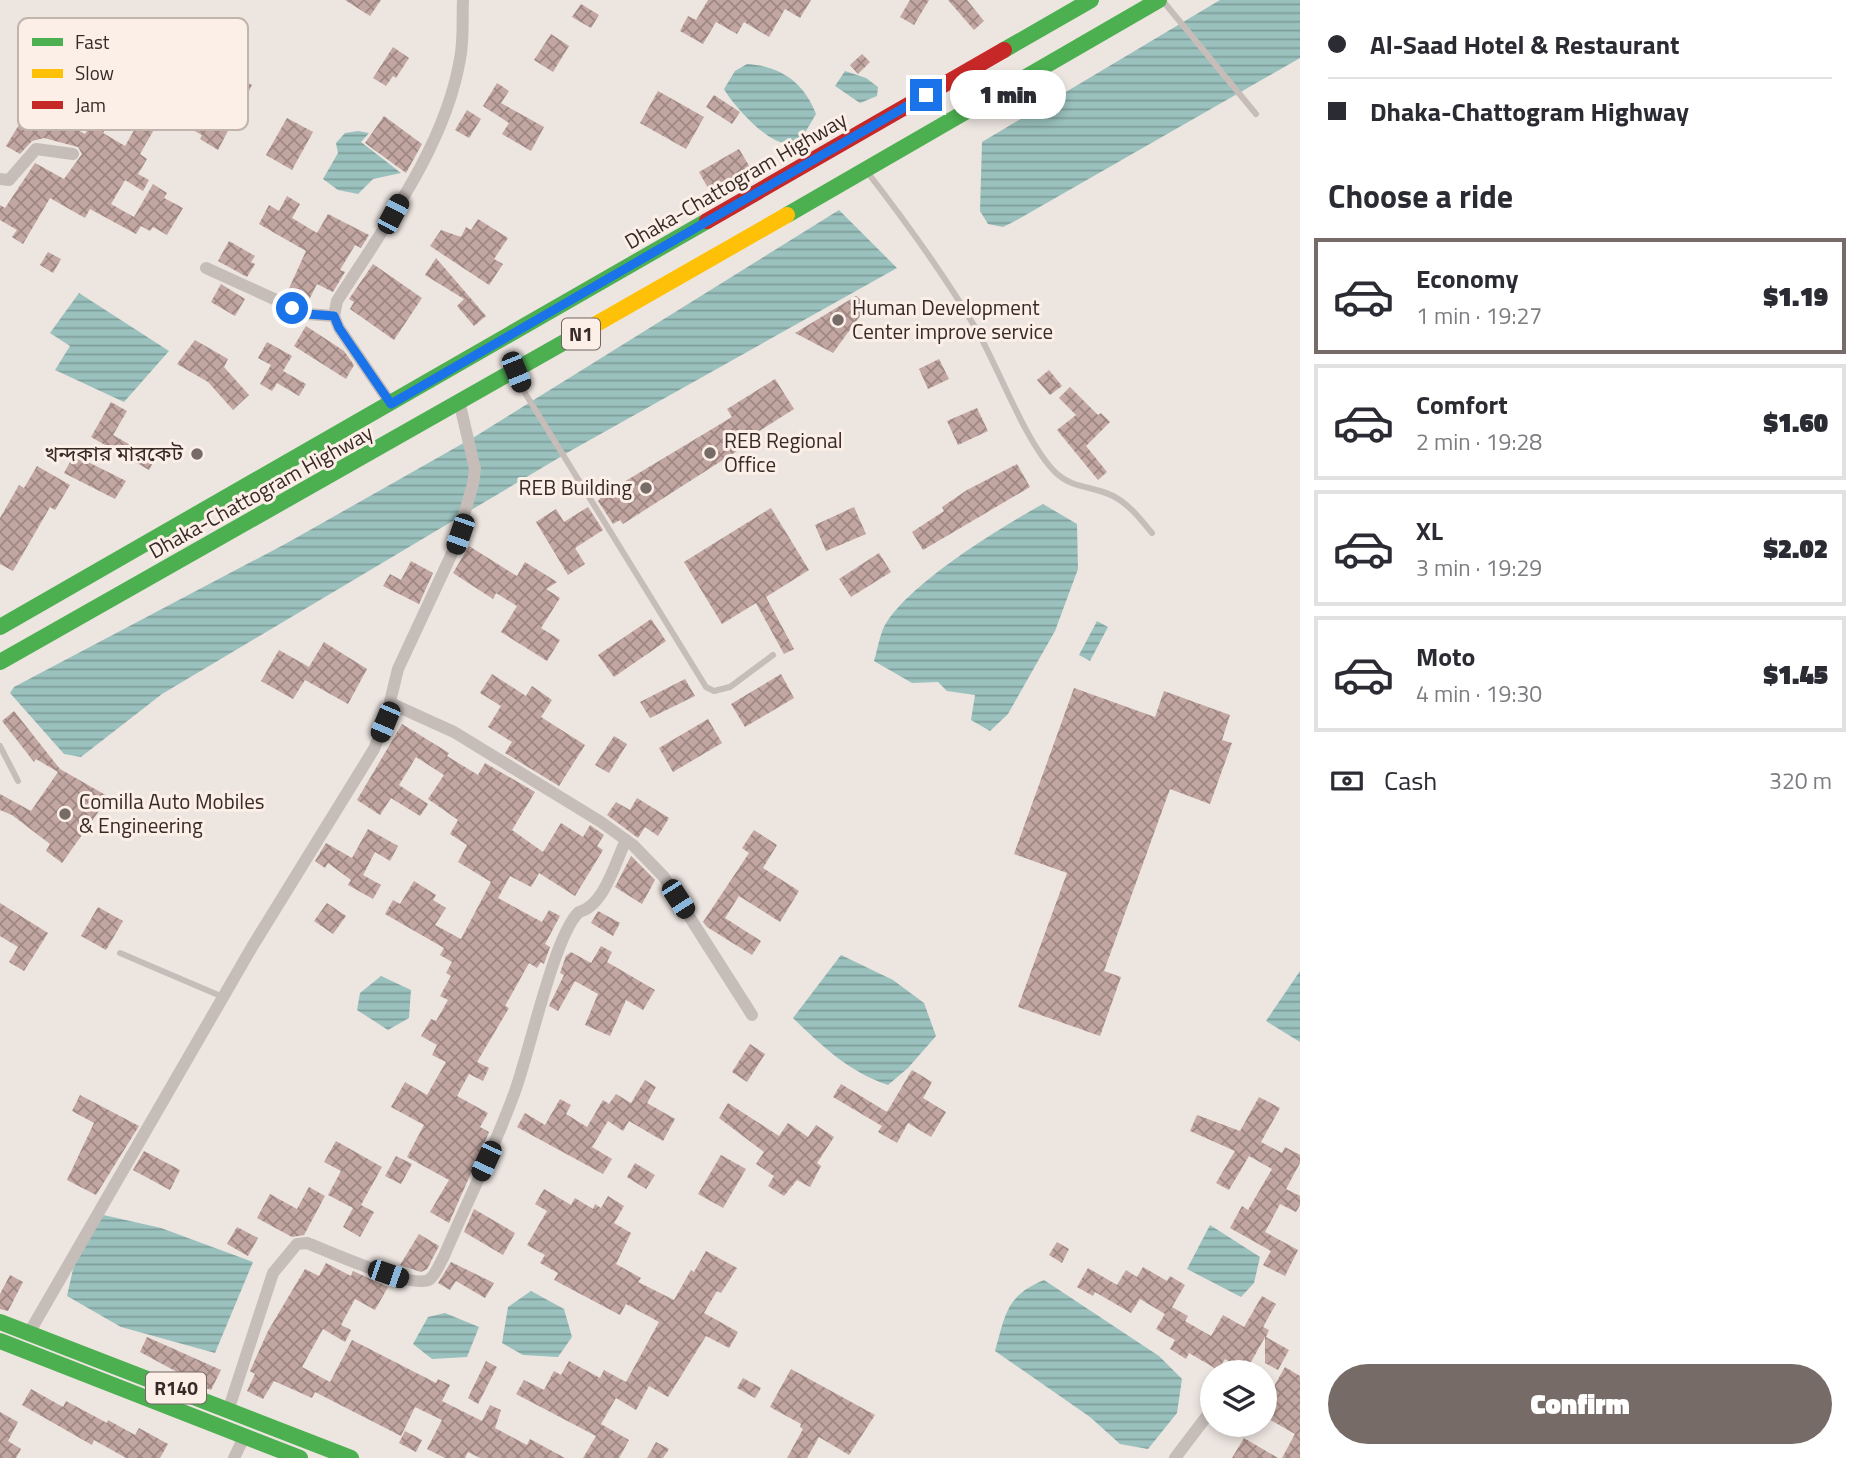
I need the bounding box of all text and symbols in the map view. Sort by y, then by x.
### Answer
legend [18,18,248,130]
text: Al-Saad Hotel & Restaurant [1370,25,1680,64]
text: Fast [75,27,110,56]
text: Slow [75,58,114,87]
callout: 1 min [950,70,1066,119]
text: 1 min [979,77,1037,112]
route end [910,79,942,111]
text: Jam [75,90,106,119]
text: Dhaka-Chattogram Highway [1370,92,1689,131]
street label: Dhaka-Chattogram Highway [618,103,853,257]
text: Choose a ride [1328,172,1513,220]
car [374,191,413,237]
text: Economy [1416,259,1518,298]
icon: car [1332,265,1395,328]
text: $1.19 [1763,277,1828,316]
place label: Human Development Center improve service [852,291,1053,347]
route start [276,292,308,324]
text: 1 min · 19:27 [1416,298,1542,333]
marker: Human Development Center improve service [830,312,846,328]
road number: N1 [562,318,600,350]
car [499,349,534,395]
text: Comfort [1416,385,1508,424]
icon: car [1332,391,1395,454]
text: $1.60 [1763,403,1828,442]
street label: Dhaka-Chattogram Highway [143,416,379,566]
place label: REB Regional Office [724,424,843,480]
text: 2 min · 19:28 [1416,424,1542,459]
place label: খন্দকার মারকেট [45,437,184,469]
marker: REB Regional Office [702,445,718,461]
marker: খন্দকার মারকেট [189,446,205,462]
place label: REB Building [519,471,632,503]
marker: REB Building [638,480,654,496]
car [444,511,477,557]
text: XL [1416,511,1443,550]
icon: car [1332,517,1395,580]
text: $2.02 [1763,529,1828,568]
text: 3 min · 19:29 [1416,550,1542,585]
text: Moto [1416,637,1475,676]
icon: car [1332,643,1395,706]
text: $1.45 [1763,655,1828,694]
text: 4 min · 19:30 [1416,676,1542,711]
car [368,699,403,745]
text: Cash [1384,761,1437,800]
icon: cash [1328,762,1366,800]
text: 320 m [1769,763,1832,798]
place label: Comilla Auto Mobiles & Engineering [79,785,265,841]
marker: Comilla Auto Mobiles & Engineering [57,806,73,822]
car [658,876,699,922]
car [468,1138,505,1184]
car [365,1257,412,1291]
map controls [1200,1360,1277,1437]
button: layers [1200,1360,1277,1437]
button: Confirm [1328,1364,1832,1444]
road number: R140 [146,1372,206,1404]

